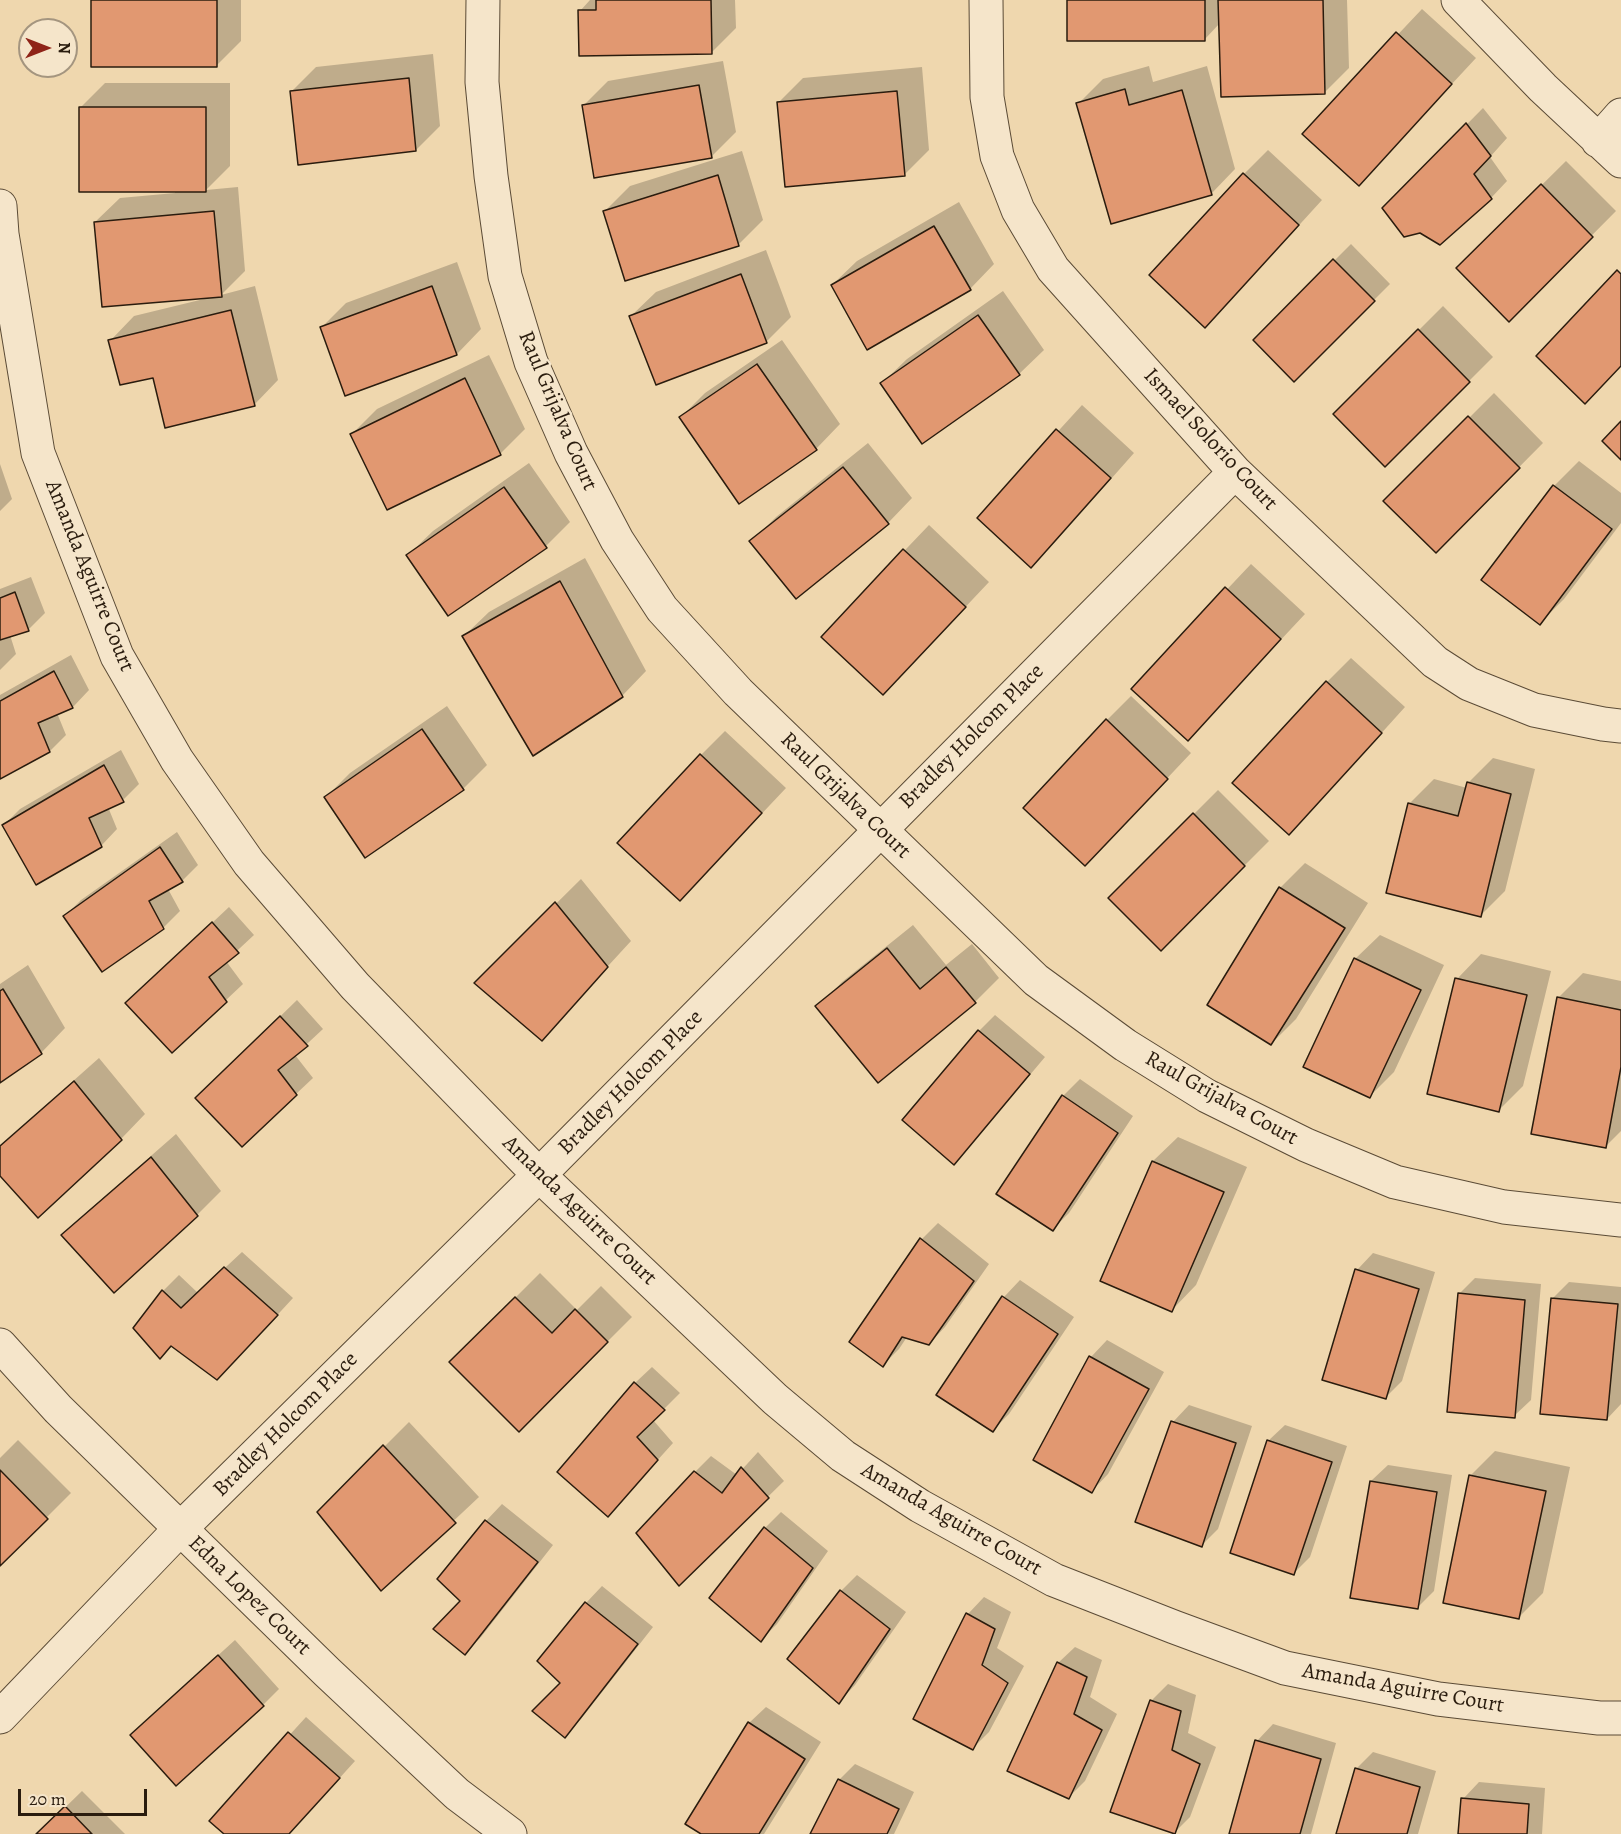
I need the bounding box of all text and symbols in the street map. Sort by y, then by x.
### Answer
north arrow [18,18,78,78]
text: N [53,42,75,54]
street label: Raul Grijalva Court [511,327,603,495]
street label: Ismael Solorio Court [1137,363,1283,517]
street label: Amanda Aguirre Court [39,476,139,676]
street label: Bradley Holcom Place [894,659,1050,815]
street label: Raul Grijalva Court [774,727,916,865]
street label: Bradley Holcom Place [553,1005,709,1161]
street label: Raul Grijalva Court [1140,1046,1302,1152]
street label: Amanda Aguirre Court [496,1131,662,1291]
street label: Bradley Holcom Place [208,1347,364,1503]
street label: Amanda Aguirre Court [856,1458,1046,1582]
street label: Edna Lopez Court [182,1531,316,1661]
street label: Amanda Aguirre Court [1300,1658,1506,1720]
scale bar [21,1777,150,1815]
text: 20 m [29,1787,66,1811]

